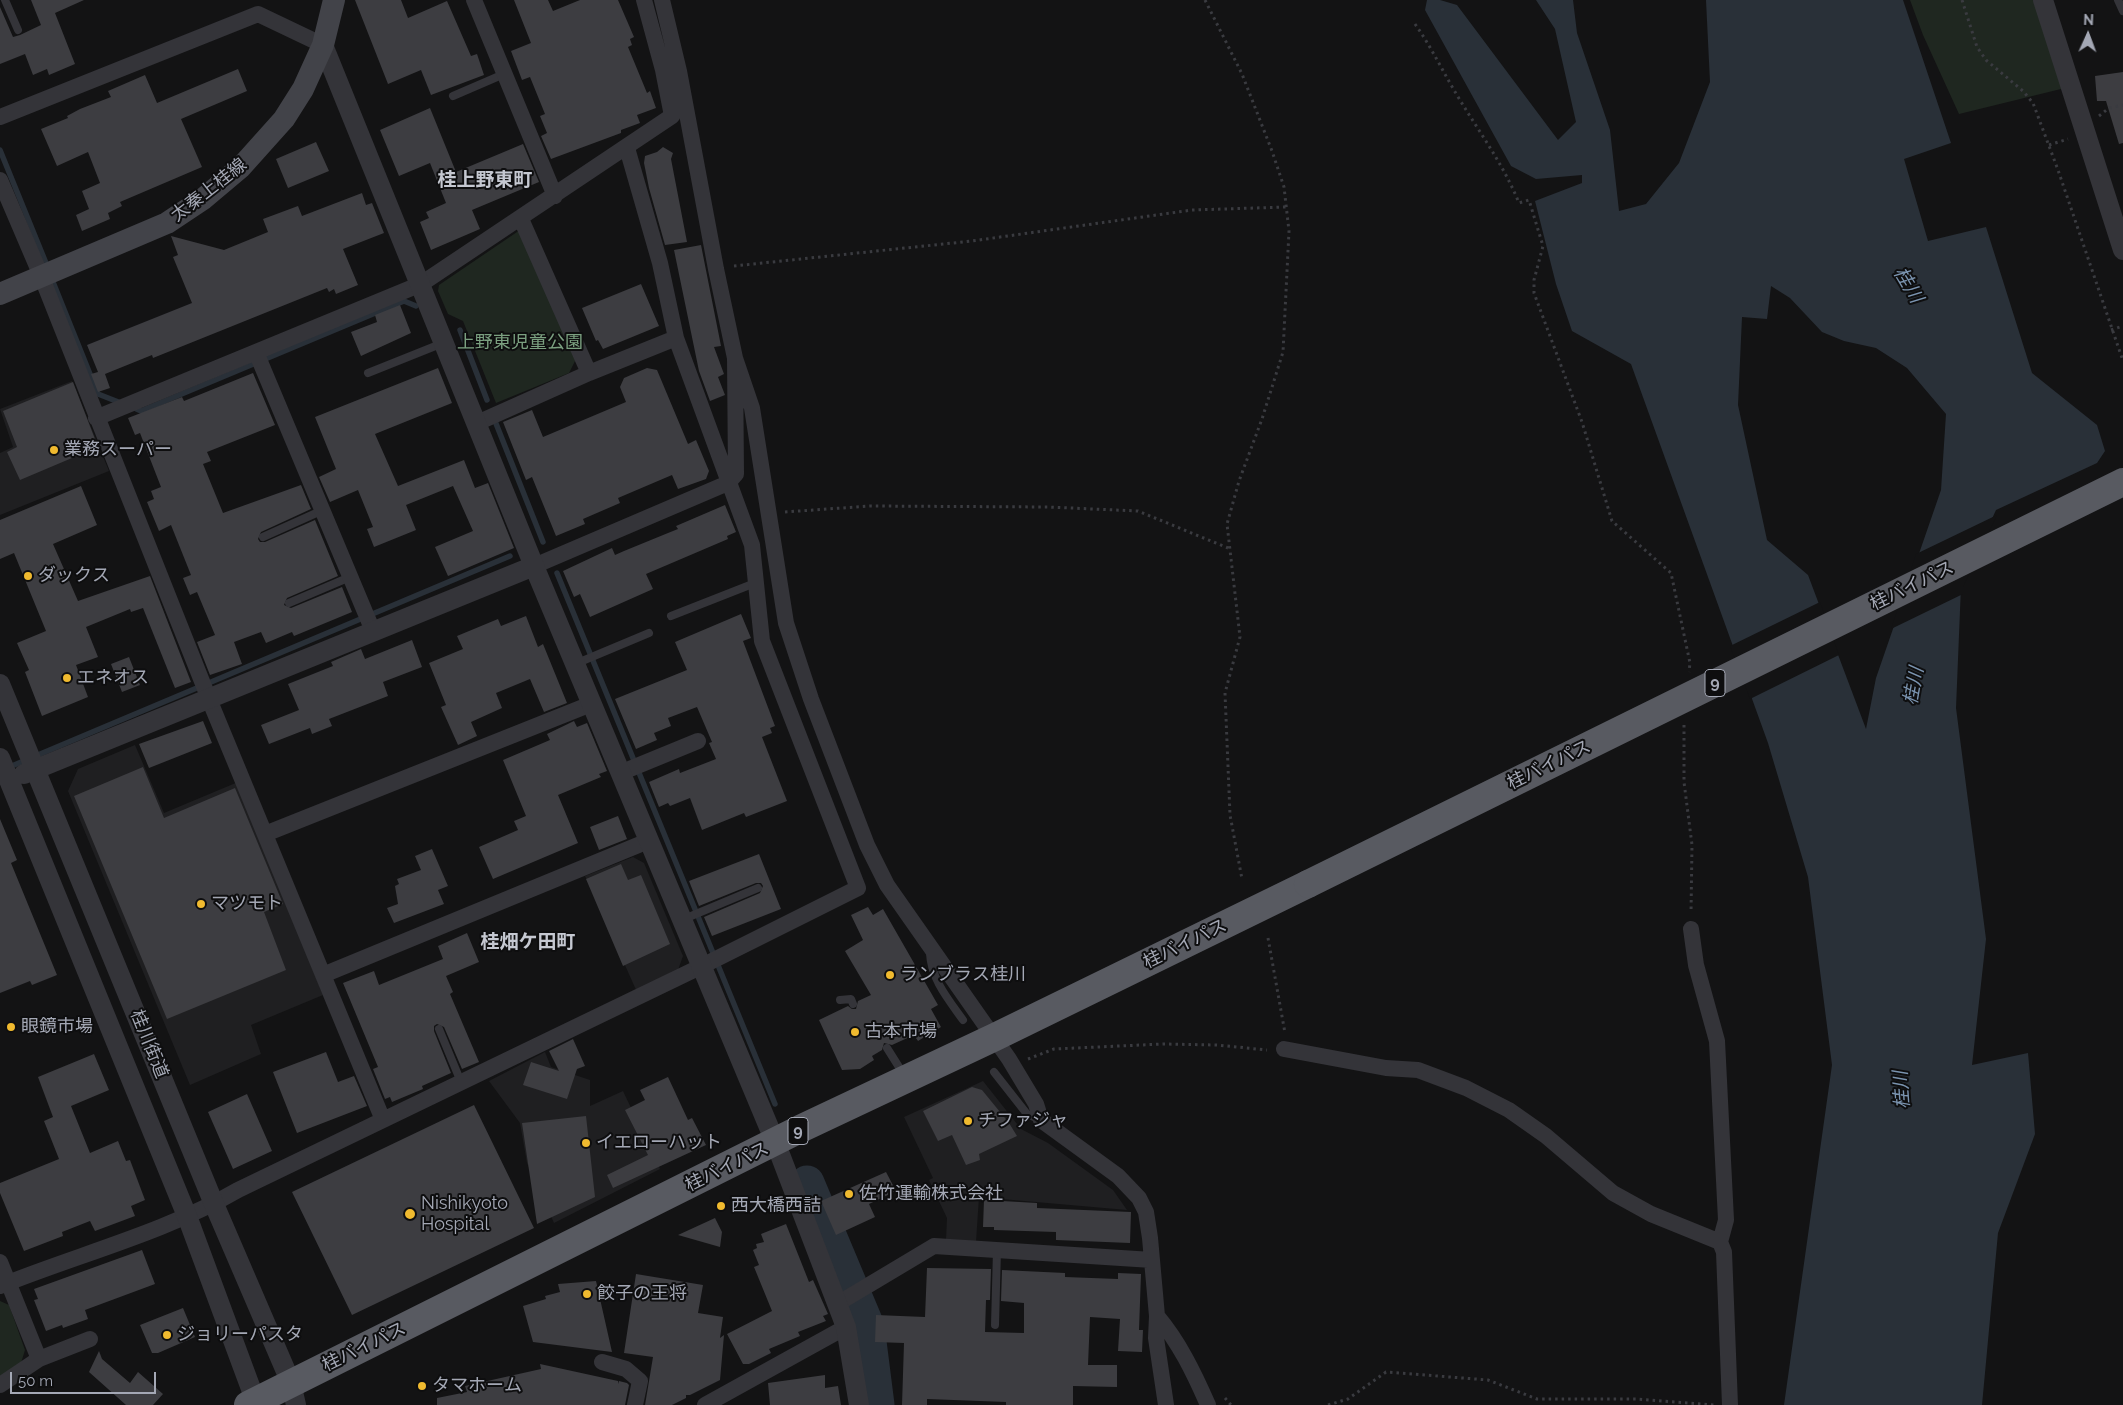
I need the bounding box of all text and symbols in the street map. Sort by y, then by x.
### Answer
north arrow [2063,10,2113,60]
text: N [2083,12,2094,28]
street label: 太秦上桂線 [167,154,251,226]
district label: 桂上野東町 [438,169,532,191]
water label: 桂川 [1888,263,1928,307]
park label: 上野東児童公園 [457,332,583,354]
place label: 業務スーパー [64,439,172,461]
marker: 業務スーパー [48,444,60,456]
street label: 桂バイパス [1867,557,1957,615]
place label: ダックス [38,565,110,587]
marker: ダックス [22,570,34,582]
water label: 桂川 [1899,665,1929,707]
place label: エネオス [77,667,149,689]
road number: 9 [1705,670,1725,696]
marker: エネオス [61,672,73,684]
street label: 桂バイパス [1504,736,1594,794]
place label: マツモト [211,893,283,915]
marker: マツモト [195,898,207,910]
street label: 桂バイパス [1140,915,1230,973]
district label: 桂畑ケ田町 [481,931,575,953]
place label: ランブラス桂川 [900,964,1026,986]
marker: ランブラス桂川 [884,969,896,981]
street label: 桂川街道 [126,1007,172,1081]
place label: 眼鏡市場 [21,1016,93,1038]
marker: 眼鏡市場 [5,1021,17,1033]
place label: 古本市場 [865,1021,937,1043]
marker: 古本市場 [849,1026,861,1038]
water label: 桂川 [1889,1070,1915,1110]
place label: チファジャ [978,1110,1068,1132]
marker: チファジャ [962,1115,974,1127]
road number: 9 [788,1118,808,1144]
place label: イエローハット [596,1132,722,1154]
marker: イエローハット [580,1137,592,1149]
street label: 桂バイパス [682,1138,772,1196]
place label: 佐竹運輸株式会社 [859,1183,1003,1205]
marker: 佐竹運輸株式会社 [843,1188,855,1200]
place label: Nishikyoto Hospital [421,1193,508,1236]
place label: 西大橋西詰 [731,1195,821,1217]
marker: 西大橋西詰 [715,1200,727,1212]
marker: Nishikyoto Hospital [403,1207,417,1221]
place label: 餃子の王将 [597,1283,687,1305]
marker: 餃子の王将 [581,1288,593,1300]
street label: 桂バイパス [319,1318,409,1376]
place label: ジョリーパスタ [177,1324,303,1346]
marker: ジョリーパスタ [161,1329,173,1341]
scale bar [12,1362,159,1394]
text: 50 m [18,1372,53,1390]
place label: タマホーム [432,1375,522,1397]
marker: タマホーム [416,1380,428,1392]

